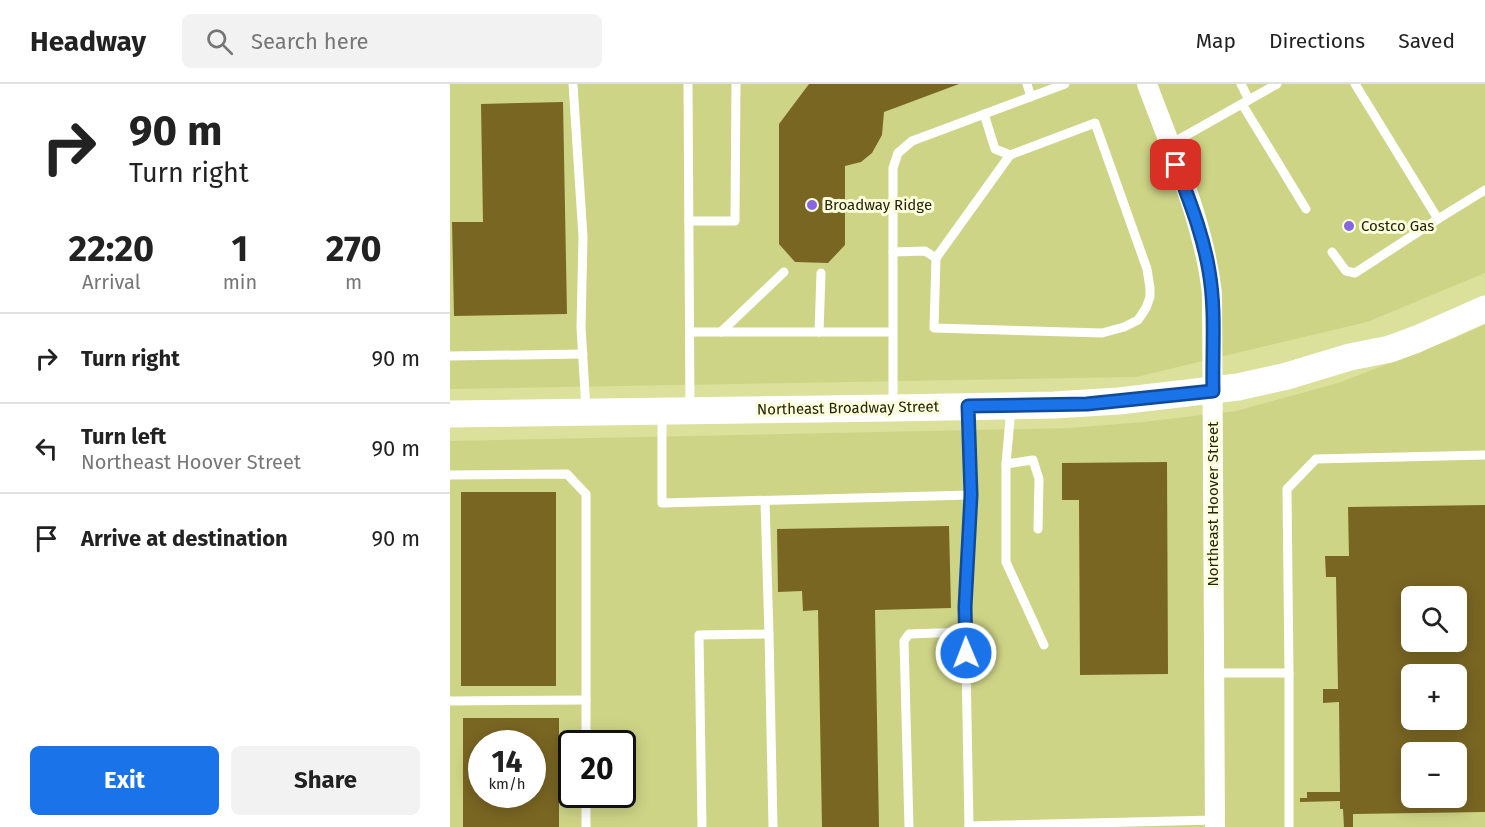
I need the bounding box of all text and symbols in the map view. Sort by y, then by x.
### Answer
search box [182,14,602,68]
text: Headway [30,25,146,58]
icon: search [203,25,236,58]
text: Search here [251,28,369,55]
text: Map [1196,28,1236,54]
text: Directions [1269,28,1365,54]
text: Saved [1398,28,1455,54]
text: 90 m [129,106,223,156]
icon: right [30,108,108,186]
pin [1150,139,1201,190]
icon: arrive [1159,148,1192,181]
text: Turn right [129,157,249,189]
place label: Broadway Ridge [824,196,932,214]
marker: Broadway Ridge [805,198,819,212]
place label: Costco Gas [1361,217,1434,235]
marker: Costco Gas [1342,219,1356,233]
text: 22:20 [69,227,154,271]
text: 1 [232,227,248,271]
text: 270 [326,227,381,271]
text: Arrival [82,270,141,294]
text: min [223,270,257,294]
text: m [345,270,362,294]
icon: right [30,342,63,375]
text: Turn right [81,345,180,372]
text: 90 m [371,345,420,372]
street label: Northeast Broadway Street [757,397,940,419]
street label: Northeast Hoover Street [1204,421,1222,587]
text: Turn left [81,423,166,450]
icon: left [30,432,63,465]
text: 90 m [371,435,420,462]
text: Northeast Hoover Street [81,450,301,474]
icon: arrive [30,522,63,555]
text: Arrive at destination [81,525,288,552]
text: 90 m [371,525,420,552]
map controls [1401,586,1467,808]
button: search [1401,586,1467,652]
position arrow [934,621,998,685]
button: + [1401,664,1467,730]
speed limit sign: 20 [558,730,636,808]
button: − [1401,742,1467,808]
text: 14 [492,744,522,780]
button: Exit [30,746,219,815]
button: Share [231,746,420,815]
text: km/h [488,775,526,793]

